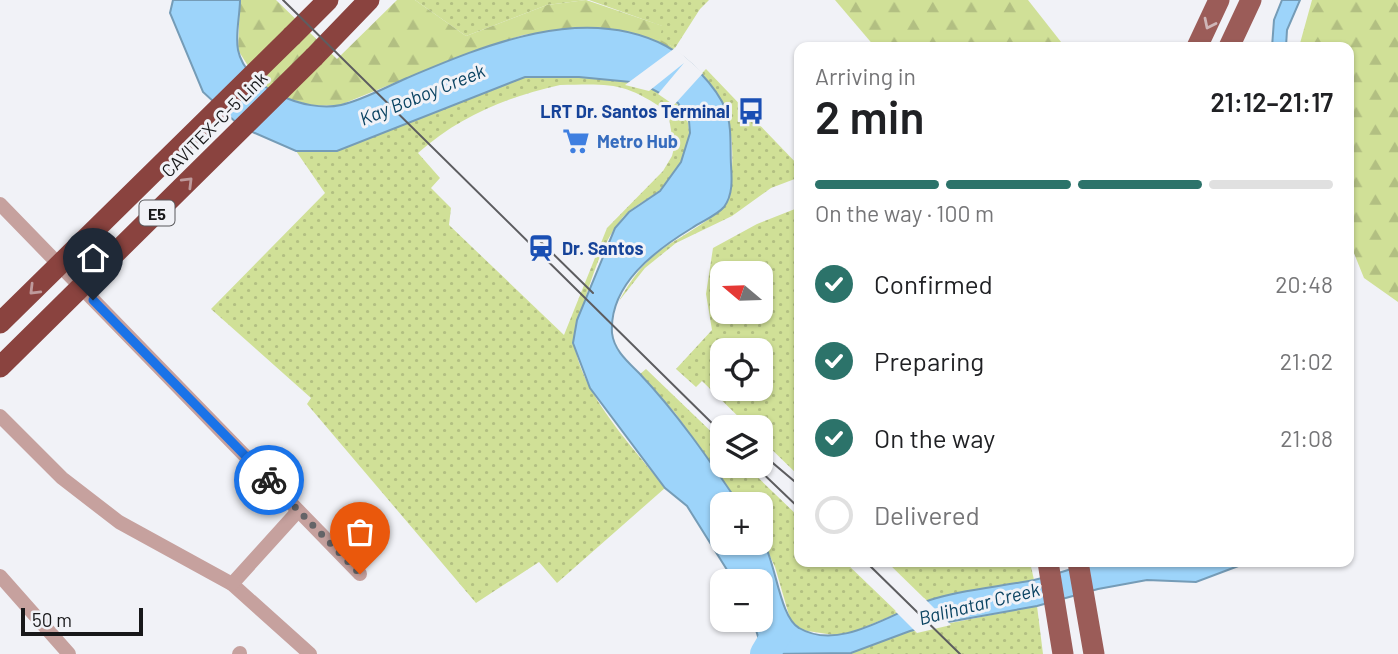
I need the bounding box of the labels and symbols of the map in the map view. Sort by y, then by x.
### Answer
one-way arrow [1203,17,1217,29]
water label: Kay Boboy Creek [356,58,489,130]
street label: CAVITEX–C-5 Link [157,67,271,181]
bus stop icon: LRT Dr. Santos Terminal [736,96,766,126]
place label: LRT Dr. Santos Terminal [540,100,730,122]
supermarket icon: Metro Hub [561,126,591,156]
place label: Metro Hub [597,130,678,152]
one-way arrow [180,177,193,190]
road number: E5 [140,200,174,226]
pin [63,228,123,300]
station icon: Dr. Santos [526,233,556,263]
place label: Dr. Santos [562,237,644,259]
north arrow [710,261,774,324]
one-way arrow [29,281,42,294]
courier [234,445,304,515]
pin [330,502,390,574]
water label: Balihatar Creek [916,577,1043,629]
scale bar [21,605,144,637]

